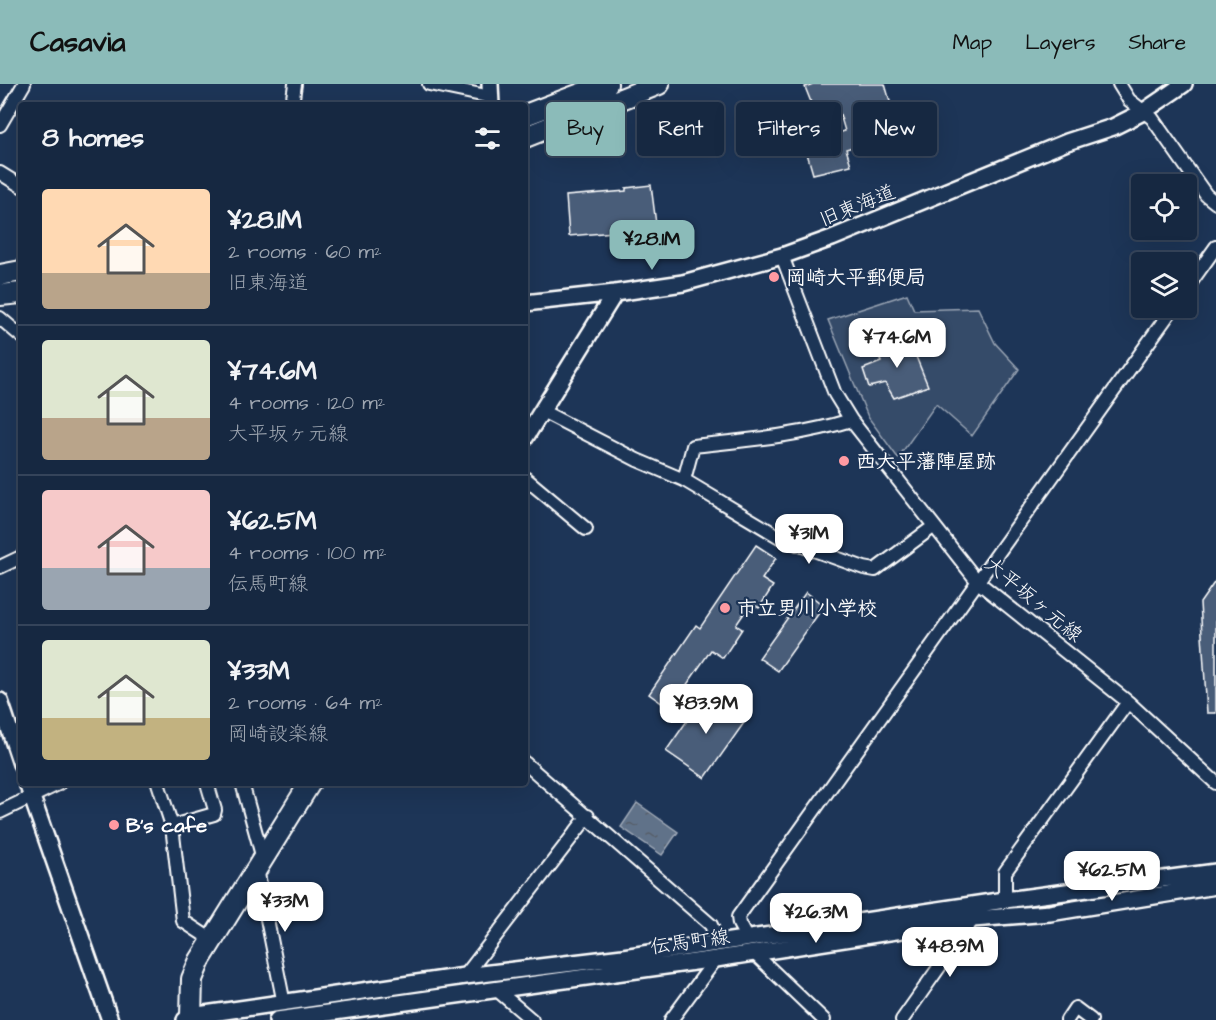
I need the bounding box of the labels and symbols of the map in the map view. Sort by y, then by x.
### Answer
street label: 旧東海道 [815,178,900,234]
pin: ¥28.1M [603,220,701,271]
place label: 岡崎大平郵便局 [786,264,926,292]
marker: 岡崎大平郵便局 [767,270,781,284]
pin: ¥74.6M [848,318,946,369]
place label: 西大平藩陣屋跡 [856,448,996,476]
marker: 西大平藩陣屋跡 [837,454,851,468]
pin: ¥31M [773,514,845,565]
street label: 大平坂ヶ元線 [978,550,1088,649]
place label: 市立男川小学校 [737,595,877,623]
marker: 市立男川小学校 [718,601,732,615]
pin: ¥83.9M [657,684,755,735]
place label: B's cafe [126,812,207,840]
marker: B's cafe [107,818,121,832]
pin: ¥62.5M [1063,851,1161,902]
pin: ¥33M [249,882,321,933]
pin: ¥26.3M [767,893,865,944]
street label: 伝馬町線 [649,923,732,961]
pin: ¥48.9M [901,927,999,978]

